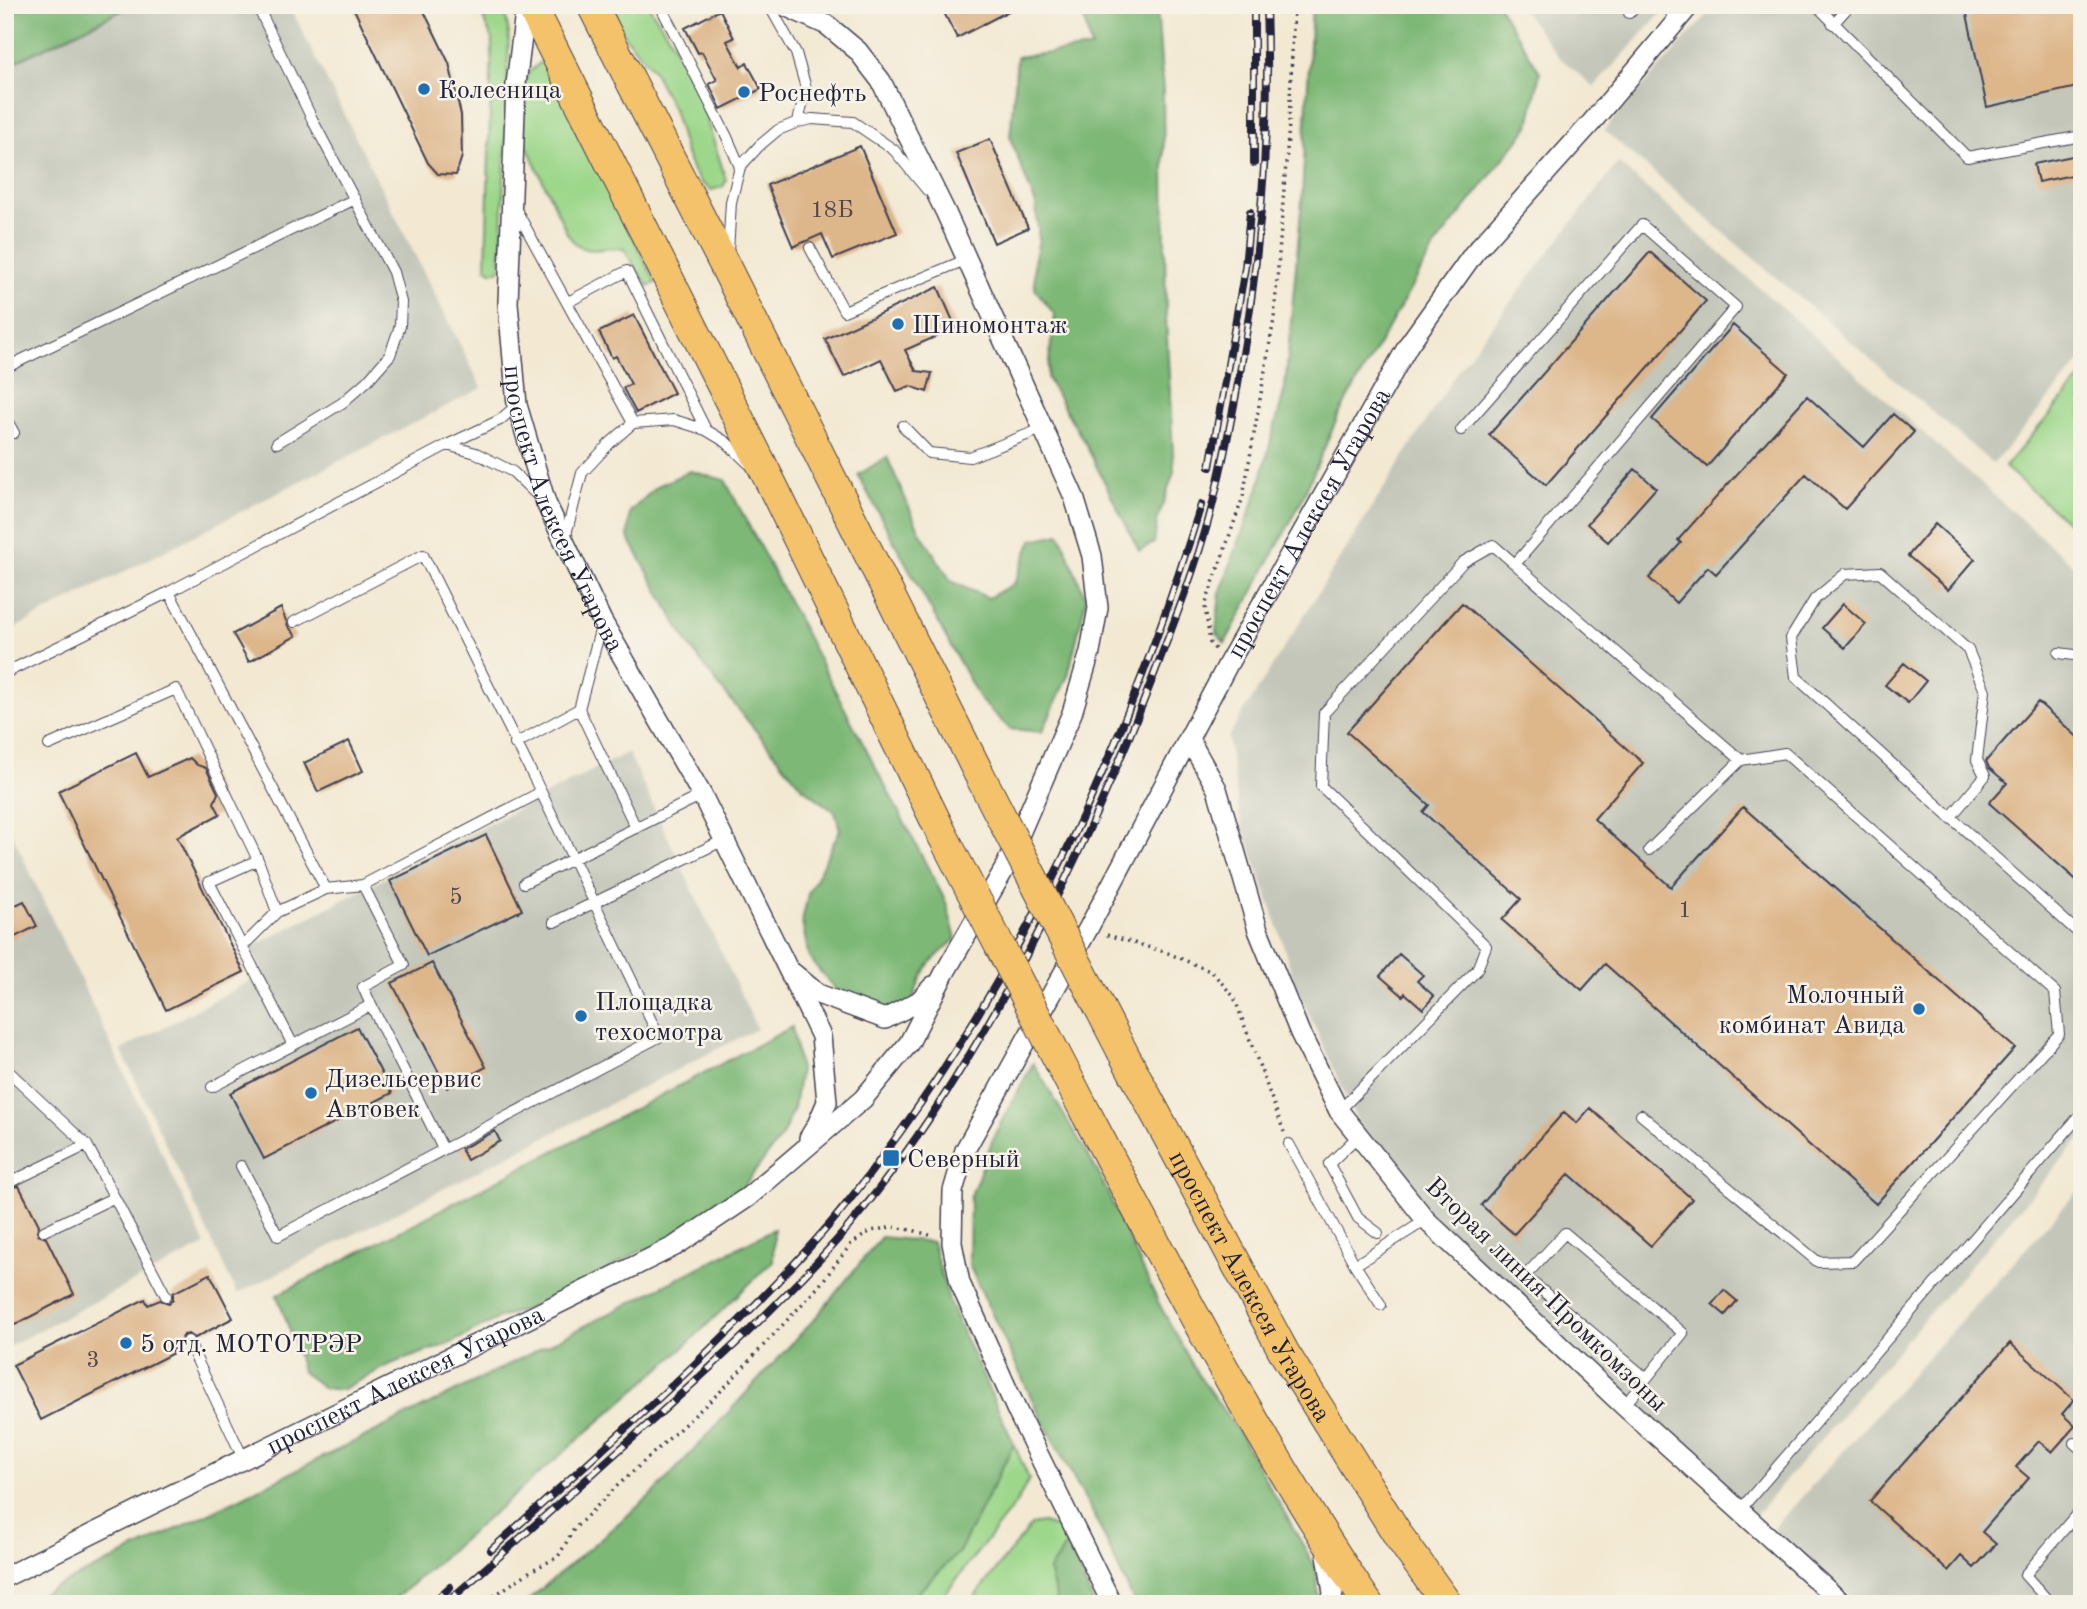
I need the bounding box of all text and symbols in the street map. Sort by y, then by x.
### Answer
place label: Колесница [438,78,562,104]
marker: Колесница [416,81,432,97]
place label: Роснефть [758,81,866,107]
marker: Роснефть [736,84,752,100]
house number: 18Б [811,199,853,222]
place label: Шиномонтаж [912,313,1068,339]
marker: Шиномонтаж [890,316,906,332]
street label: проспект Алексея Угарова [499,364,628,657]
street label: проспект Алексея Угарова [1223,384,1396,663]
house number: 5 [449,886,463,909]
house number: 1 [1678,899,1692,922]
place label: Молочный комбинат Авида [1719,983,1905,1039]
place label: Площадка техосмотра [595,990,723,1046]
marker: Молочный комбинат Авида [1911,1001,1927,1017]
marker: Площадка техосмотра [573,1008,589,1024]
place label: Дизельсервис Автовек [325,1067,481,1123]
marker: Дизельсервис Автовек [303,1085,319,1101]
place label: Северный [907,1147,1020,1173]
street label: проспект Алексея Угарова [1163,1147,1335,1427]
marker: Северный [881,1148,901,1168]
street label: Вторая линия Промкомзоны [1420,1173,1671,1418]
street label: проспект Алексея Угарова [263,1302,549,1461]
place label: 5 отд. МОТОТРЭР [140,1332,362,1358]
marker: 5 отд. МОТОТРЭР [118,1335,134,1351]
house number: 3 [86,1349,100,1372]

